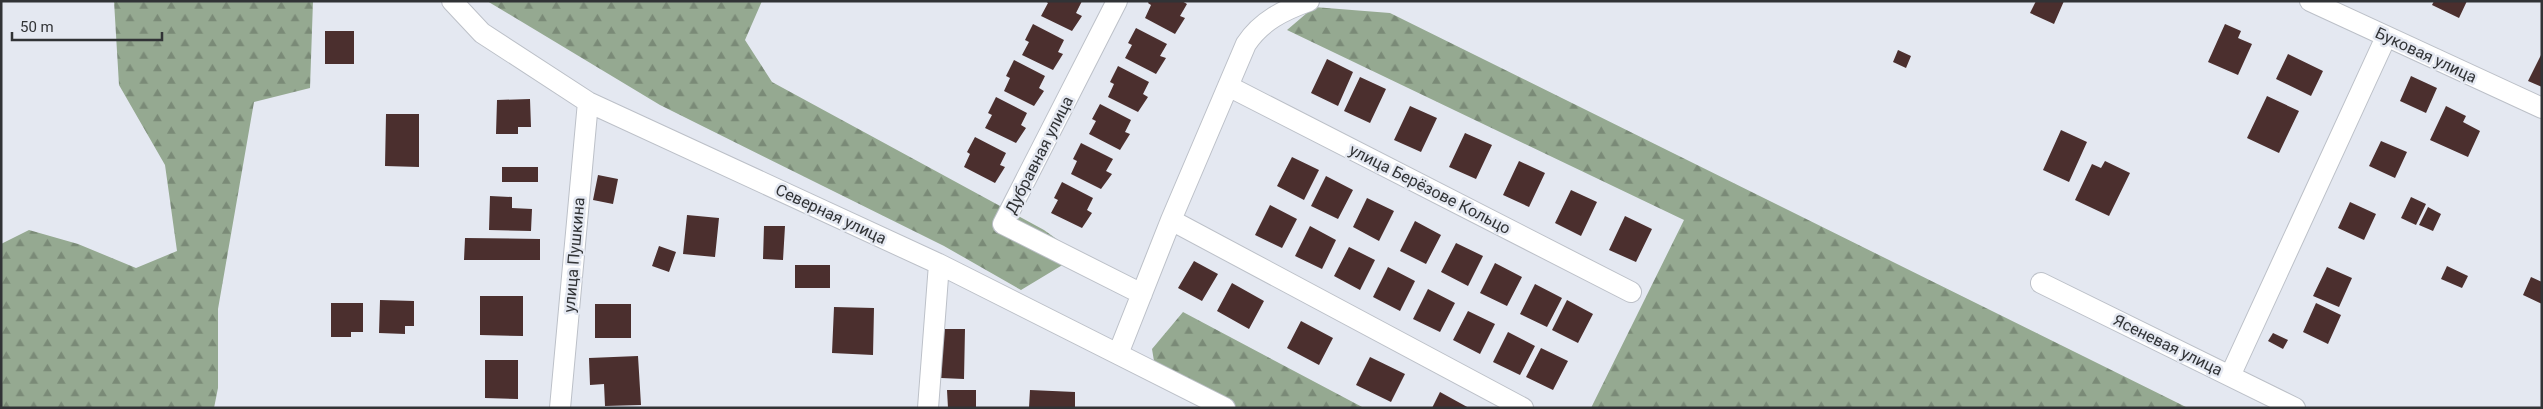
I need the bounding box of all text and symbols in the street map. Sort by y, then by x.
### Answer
scale bar [12,10,162,42]
text: 50 m [20,18,54,36]
street label: Буковая улица [2372,23,2480,87]
street label: Дубравная улица [1001,93,1077,217]
street label: улица Берёзове Кольцо [1346,140,1514,238]
street label: Северная улица [773,180,889,248]
street label: улица Пушкина [559,197,589,313]
street label: Ясеневая улица [2110,310,2226,380]

